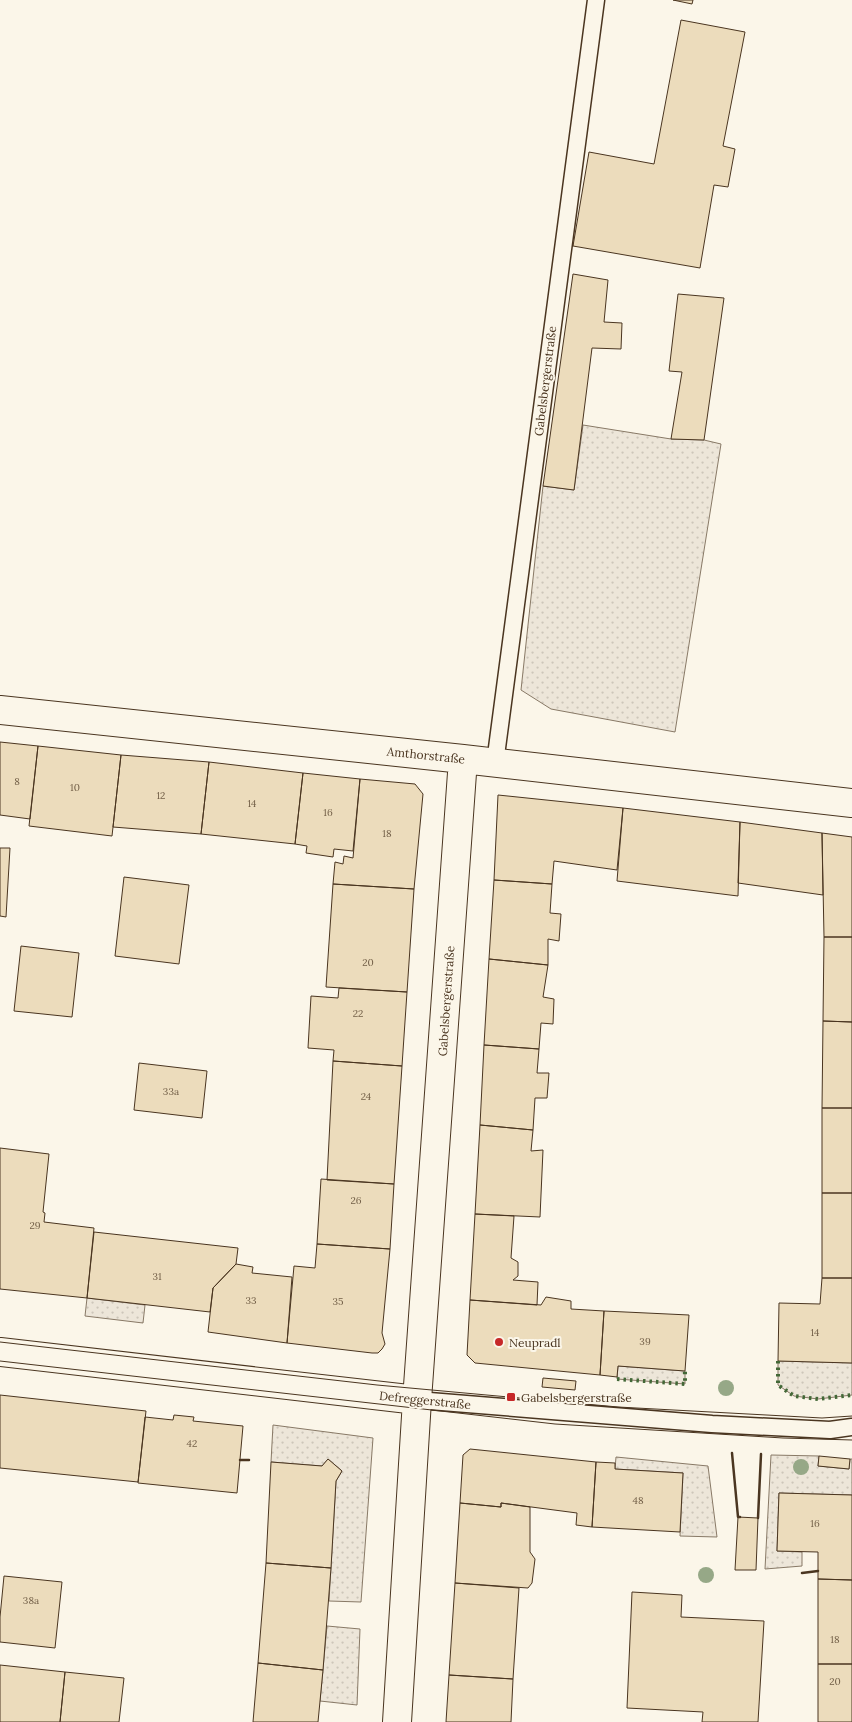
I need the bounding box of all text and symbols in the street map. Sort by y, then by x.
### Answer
street label: Gabelsbergerstraße [531,325,559,437]
street label: Amthorstraße [385,743,466,767]
house number: 8 [14,775,20,788]
house number: 10 [70,781,80,794]
house number: 12 [156,789,166,802]
house number: 14 [247,797,257,810]
house number: 16 [323,806,333,819]
house number: 18 [382,827,392,840]
street label: Gabelsbergerstraße [435,945,457,1057]
house number: 20 [362,956,374,969]
house number: 22 [353,1007,363,1020]
house number: 33a [163,1085,179,1098]
house number: 24 [361,1090,372,1103]
house number: 26 [350,1194,362,1207]
house number: 29 [29,1219,41,1232]
house number: 31 [152,1270,162,1283]
house number: 33 [245,1294,257,1307]
house number: 35 [332,1295,344,1308]
house number: 14 [810,1326,820,1339]
place label: Neupradl [509,1335,561,1350]
house number: 39 [639,1335,651,1348]
marker: Neupradl [493,1336,505,1348]
street label: Defreggerstraße [378,1388,472,1412]
place label: Gabelsbergerstraße [521,1390,632,1405]
marker: Gabelsbergerstraße [505,1391,517,1403]
house number: 42 [187,1437,197,1450]
house number: 48 [632,1494,644,1507]
house number: 16 [810,1517,820,1530]
house number: 38a [23,1594,39,1607]
house number: 18 [830,1633,840,1646]
house number: 20 [829,1675,841,1688]

